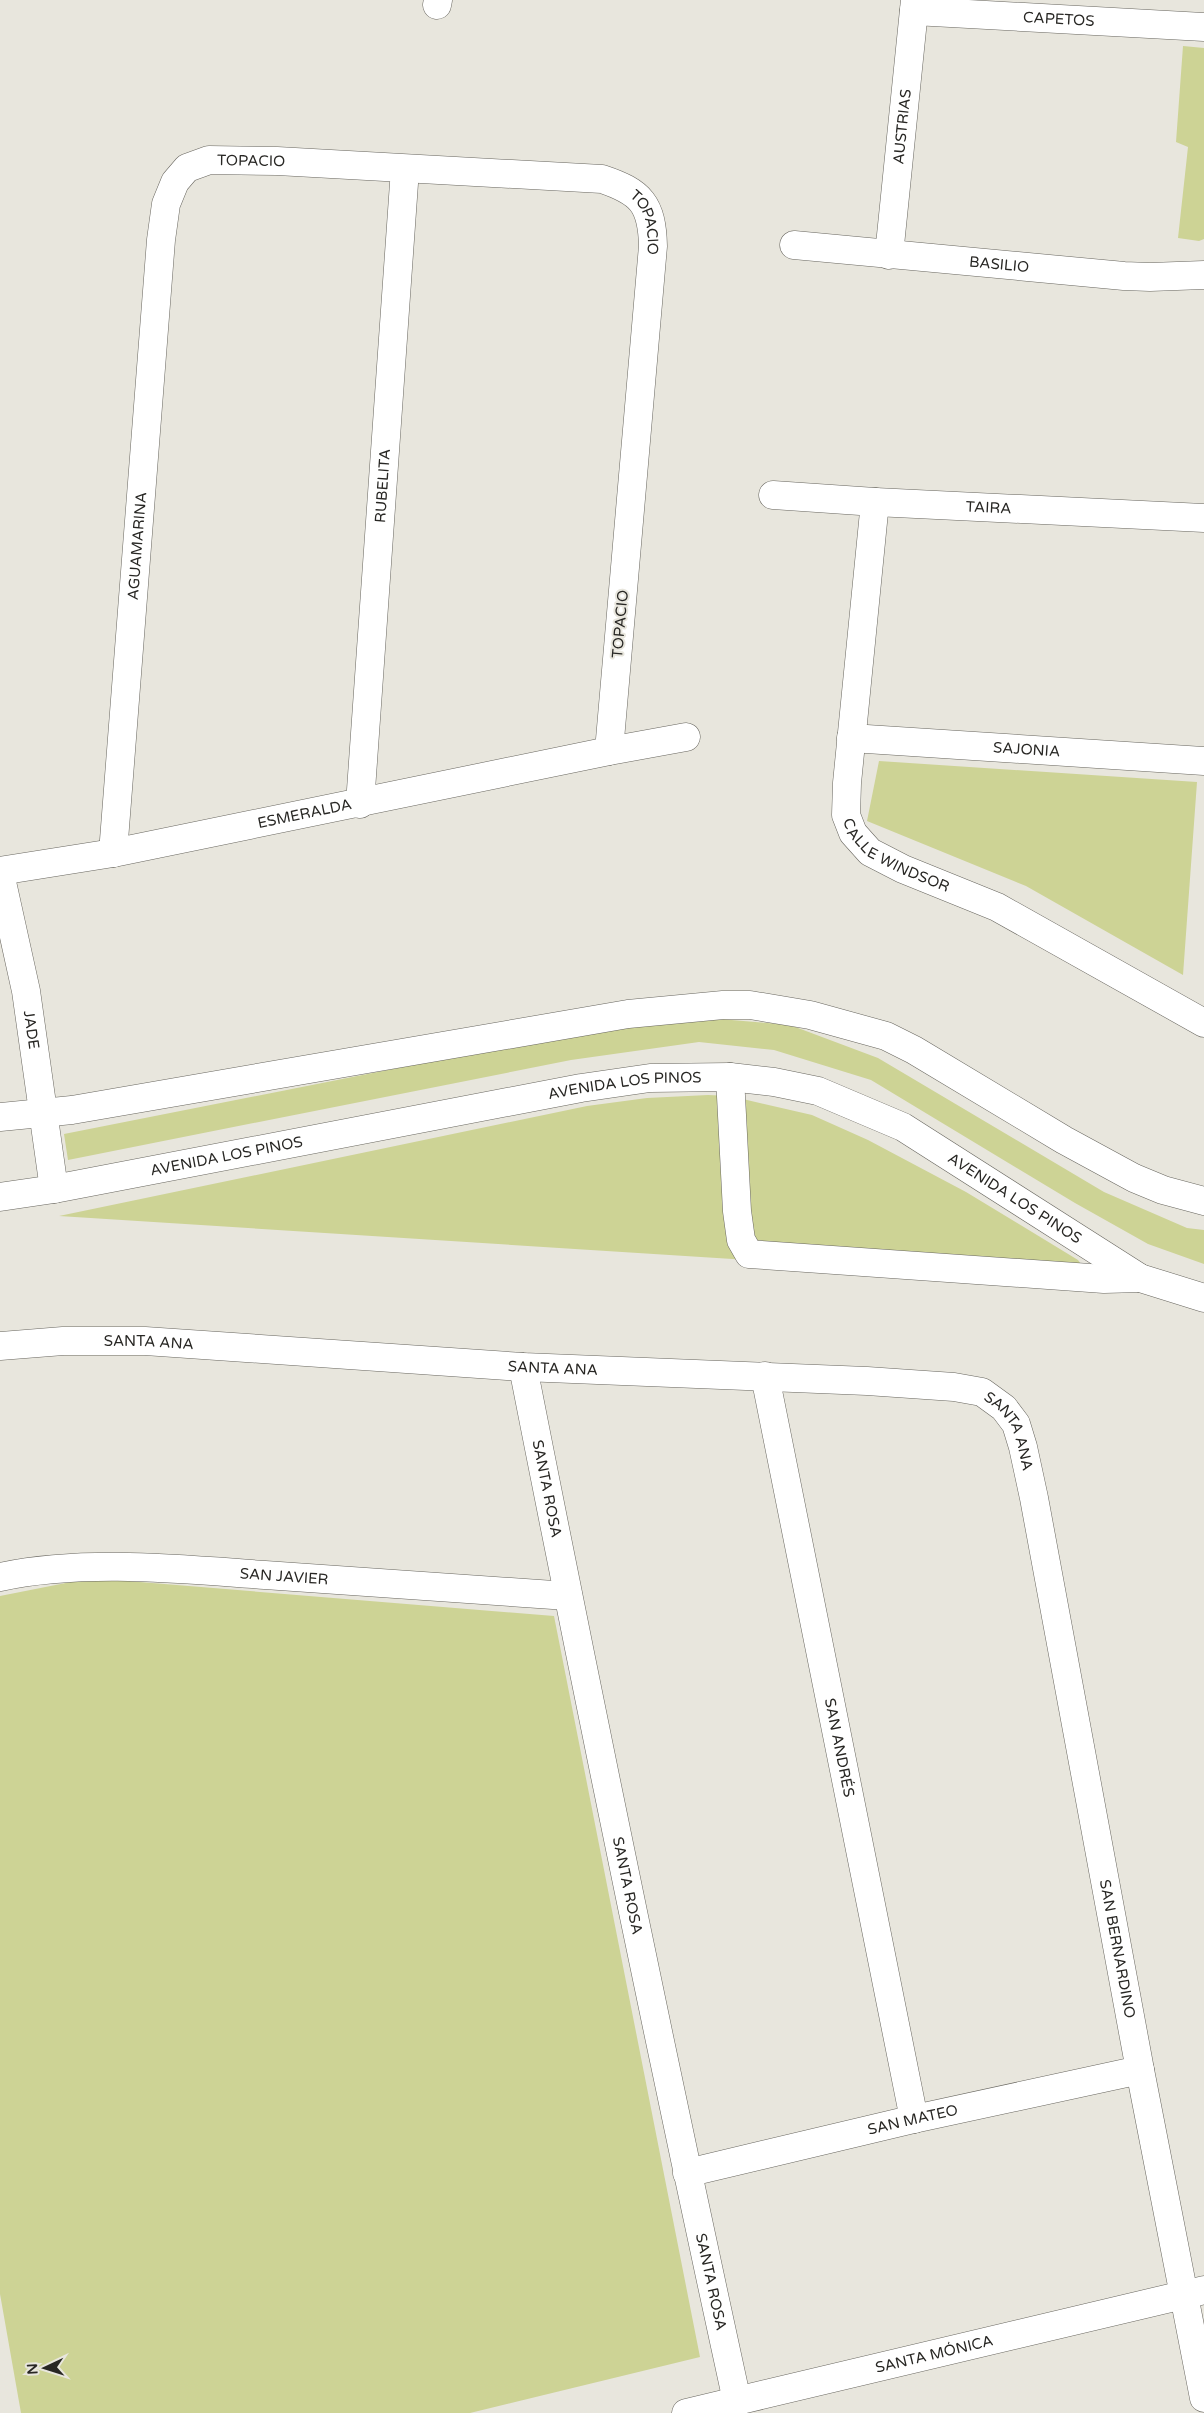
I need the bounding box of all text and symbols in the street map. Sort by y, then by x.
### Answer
street label: CAPETOS [1023,8,1095,30]
street label: AUSTRIAS [889,88,915,165]
street label: TOPACIO [217,151,286,170]
street label: TOPACIO [627,186,662,256]
street label: BASILIO [968,252,1030,276]
street label: RUBELITA [371,448,394,524]
street label: AGUAMARINA [124,491,150,601]
street label: TAIRA [965,497,1012,518]
street label: TOPACIO [608,589,632,659]
street label: SAJONIA [993,738,1061,761]
street label: ESMERALDA [256,795,353,832]
street label: CALLE WINDSOR [839,815,952,896]
street label: JADE [20,1009,43,1050]
street label: AVENIDA LOS PINOS [546,1068,702,1103]
street label: AVENIDA LOS PINOS [149,1133,304,1179]
street label: AVENIDA LOS PINOS [945,1149,1085,1247]
street label: SANTA ANA [104,1332,194,1353]
street label: SANTA ANA [507,1357,598,1379]
street label: SANTA ANA [981,1388,1037,1472]
street label: SANTA ROSA [529,1438,566,1539]
street label: SAN JAVIER [239,1564,329,1588]
street label: SAN ANDRÉS [821,1697,858,1799]
street label: SANTA ROSA [609,1835,646,1936]
street label: SAN BERNARDINO [1096,1878,1139,2020]
street label: SAN MATEO [866,2101,960,2139]
street label: SANTA ROSA [692,2231,730,2332]
street label: SANTA MÓNICA [873,2331,995,2377]
north arrow [20,2343,70,2393]
text: N [24,2363,41,2375]

